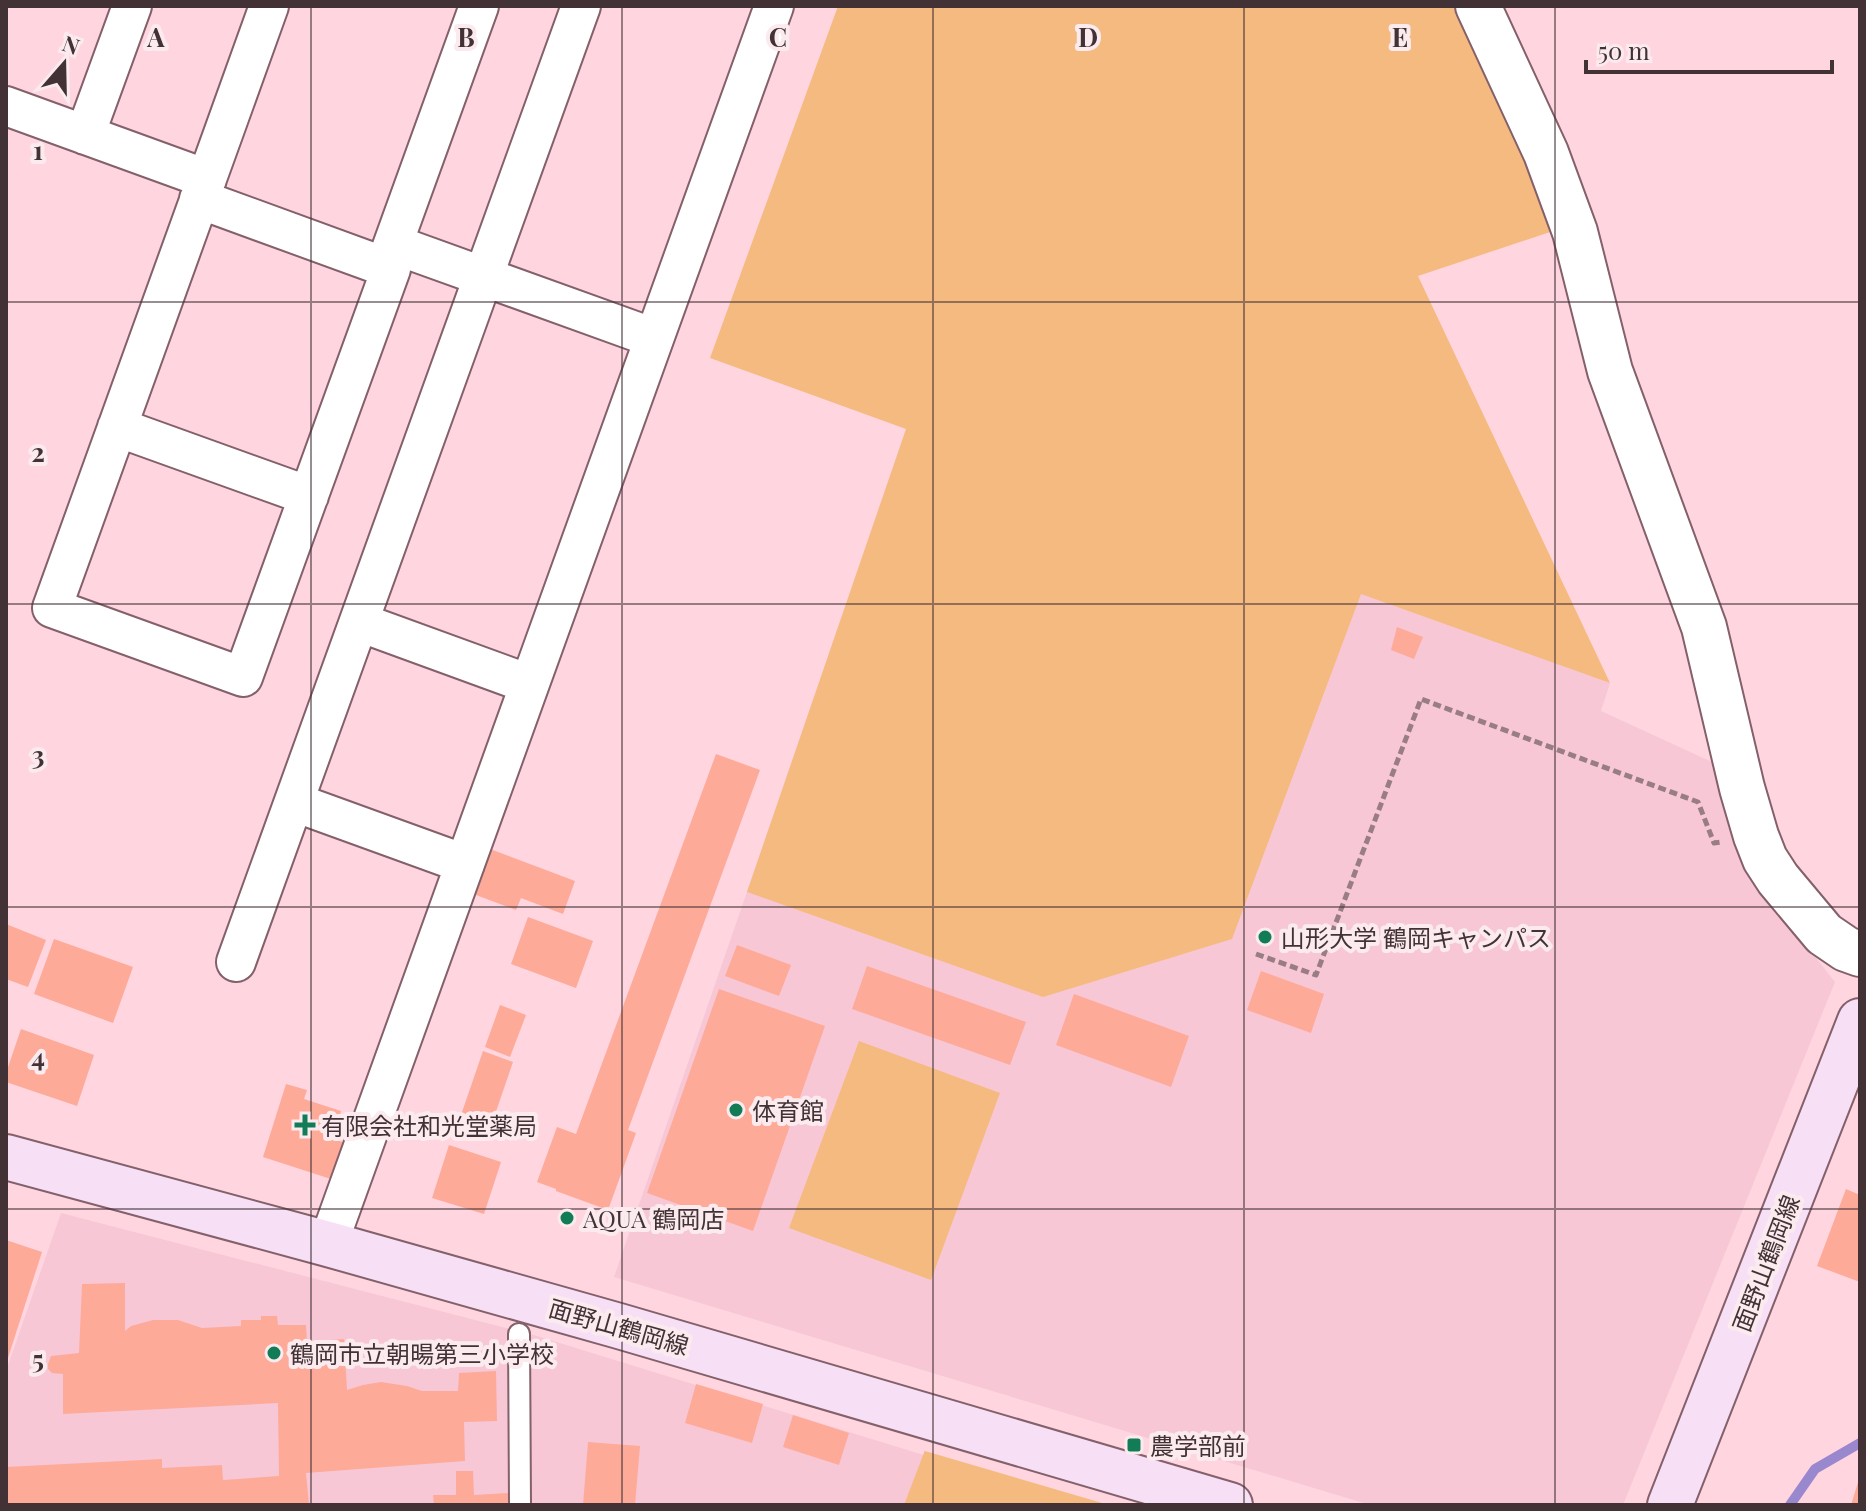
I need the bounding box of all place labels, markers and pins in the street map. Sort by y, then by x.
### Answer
place label: 山形大学 鶴岡キャンパス [1281,921,1551,953]
marker: 山形大学 鶴岡キャンパス [1256,928,1274,946]
place label: 体育館 [752,1094,824,1126]
marker: 体育館 [727,1101,745,1119]
place label: 有限会社和光堂薬局 [321,1109,537,1141]
marker: 有限会社和光堂薬局 [296,1116,314,1134]
place label: AQUA 鶴岡店 [582,1202,724,1234]
marker: AQUA 鶴岡店 [558,1209,576,1227]
place label: 鶴岡市立朝暘第三小学校 [290,1337,554,1369]
marker: 鶴岡市立朝暘第三小学校 [265,1344,283,1362]
place label: 農学部前 [1150,1429,1246,1461]
marker: 農学部前 [1125,1436,1143,1454]

